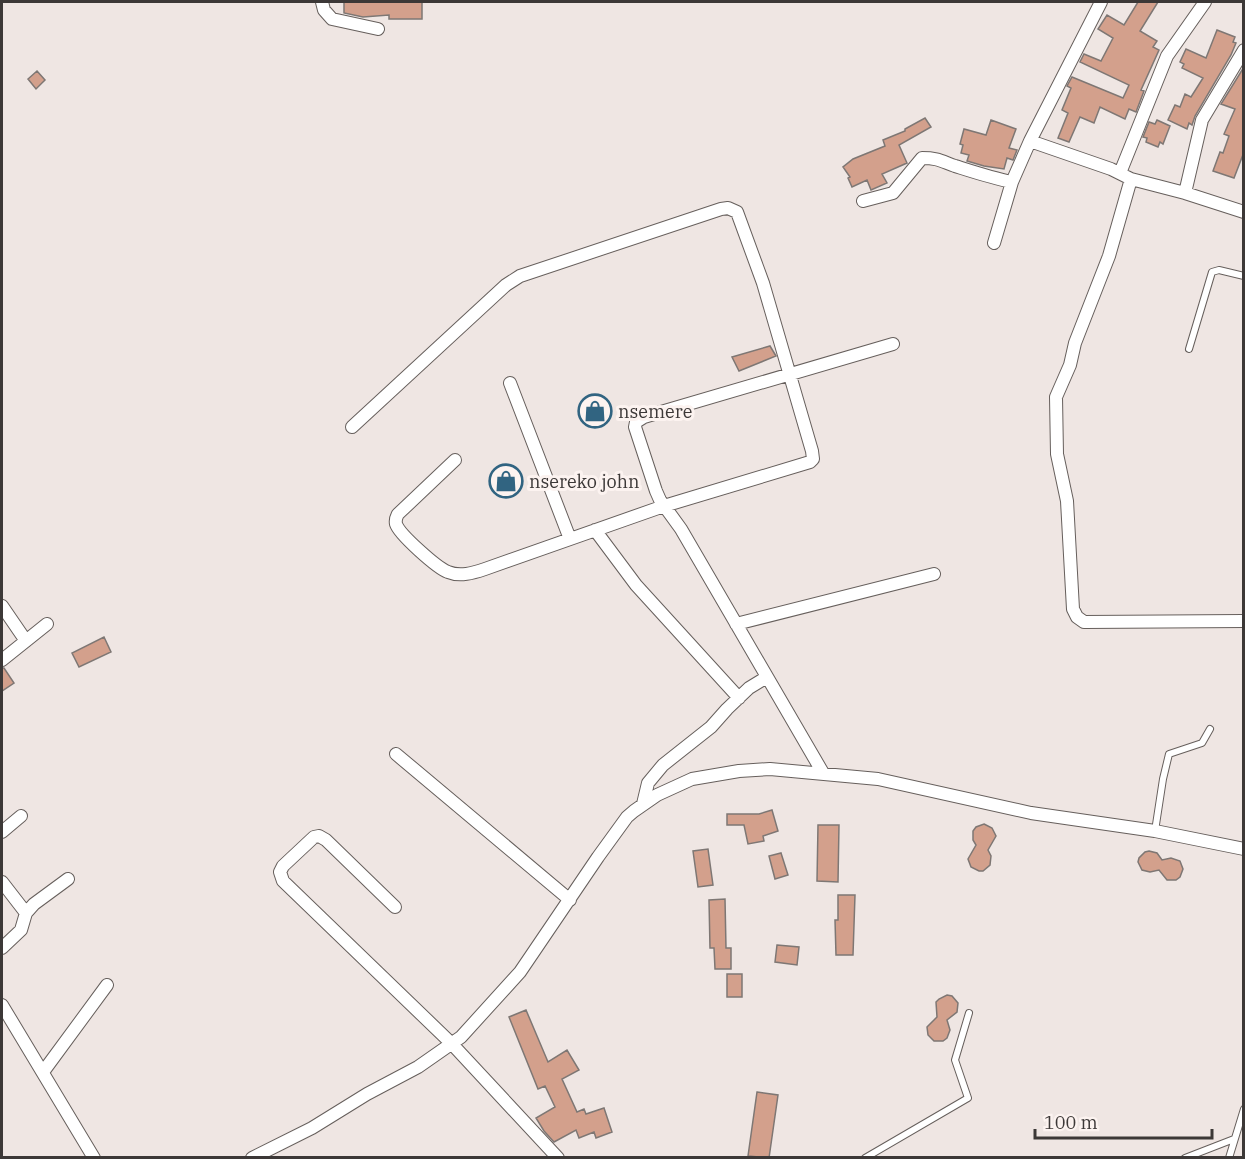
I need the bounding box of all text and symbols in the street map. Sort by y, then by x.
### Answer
shop icon: nsemere [577,393,613,429]
place label: nsemere [618,400,692,423]
shop icon: nsereko john [488,463,524,499]
place label: nsereko john [529,470,639,493]
scale bar [1035,1102,1212,1140]
text: 100 m [1044,1111,1098,1134]

